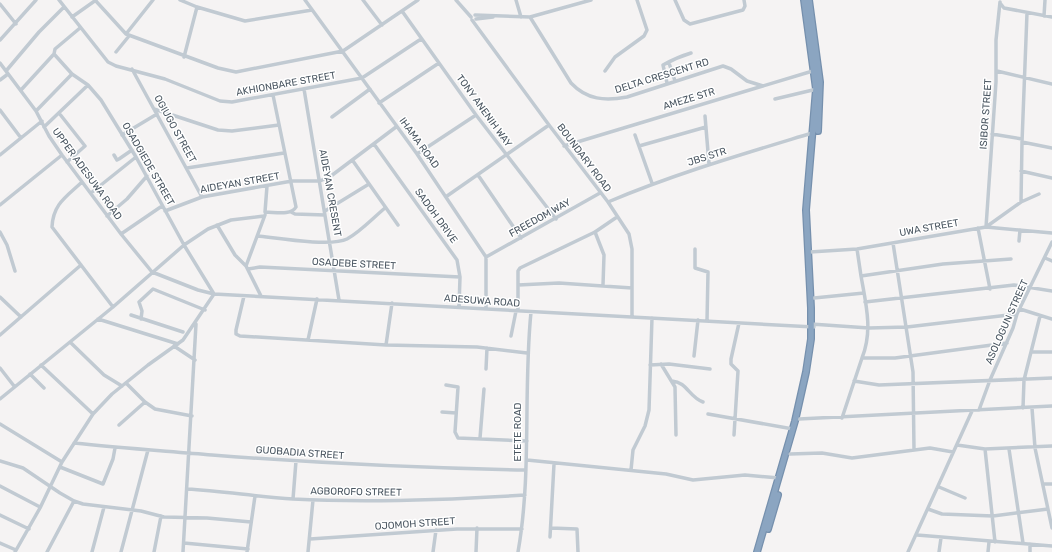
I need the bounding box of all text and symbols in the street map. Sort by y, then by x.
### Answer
street label: DELTA CRESCENT RD [613,56,711,96]
street label: AKHIONBARE STREET [235,69,337,99]
street label: TONY ANENIH WAY [454,72,515,150]
street label: ISIBOR STREET [978,78,994,150]
street label: AMEZE STR [662,85,717,113]
street label: OGIUGO STREET [151,93,199,165]
street label: IHAMA ROAD [396,115,442,171]
street label: OSADGIEDE STREET [119,120,177,208]
street label: BOUNDARY ROAD [554,121,614,195]
street label: UPPER ADESUWA ROAD [50,126,125,222]
street label: JBS STR [686,145,728,169]
street label: AIDEYAN CRESENT [316,148,344,238]
street label: AIDEYAN STREET [199,170,281,196]
street label: SADOH DRIVE [412,186,460,246]
street label: FREEDOM WAY [507,196,573,240]
street label: UWA STREET [898,217,960,239]
street label: OSADEBE STREET [312,256,397,272]
street label: ASOLOGUN STREET [983,278,1031,366]
street label: ADESUWA ROAD [444,292,521,310]
street label: ETETE ROAD [512,402,524,461]
street label: GUOBADIA STREET [255,444,345,462]
street label: AGBOROFO STREET [310,485,402,499]
street label: OJOMOH STREET [374,515,456,533]

